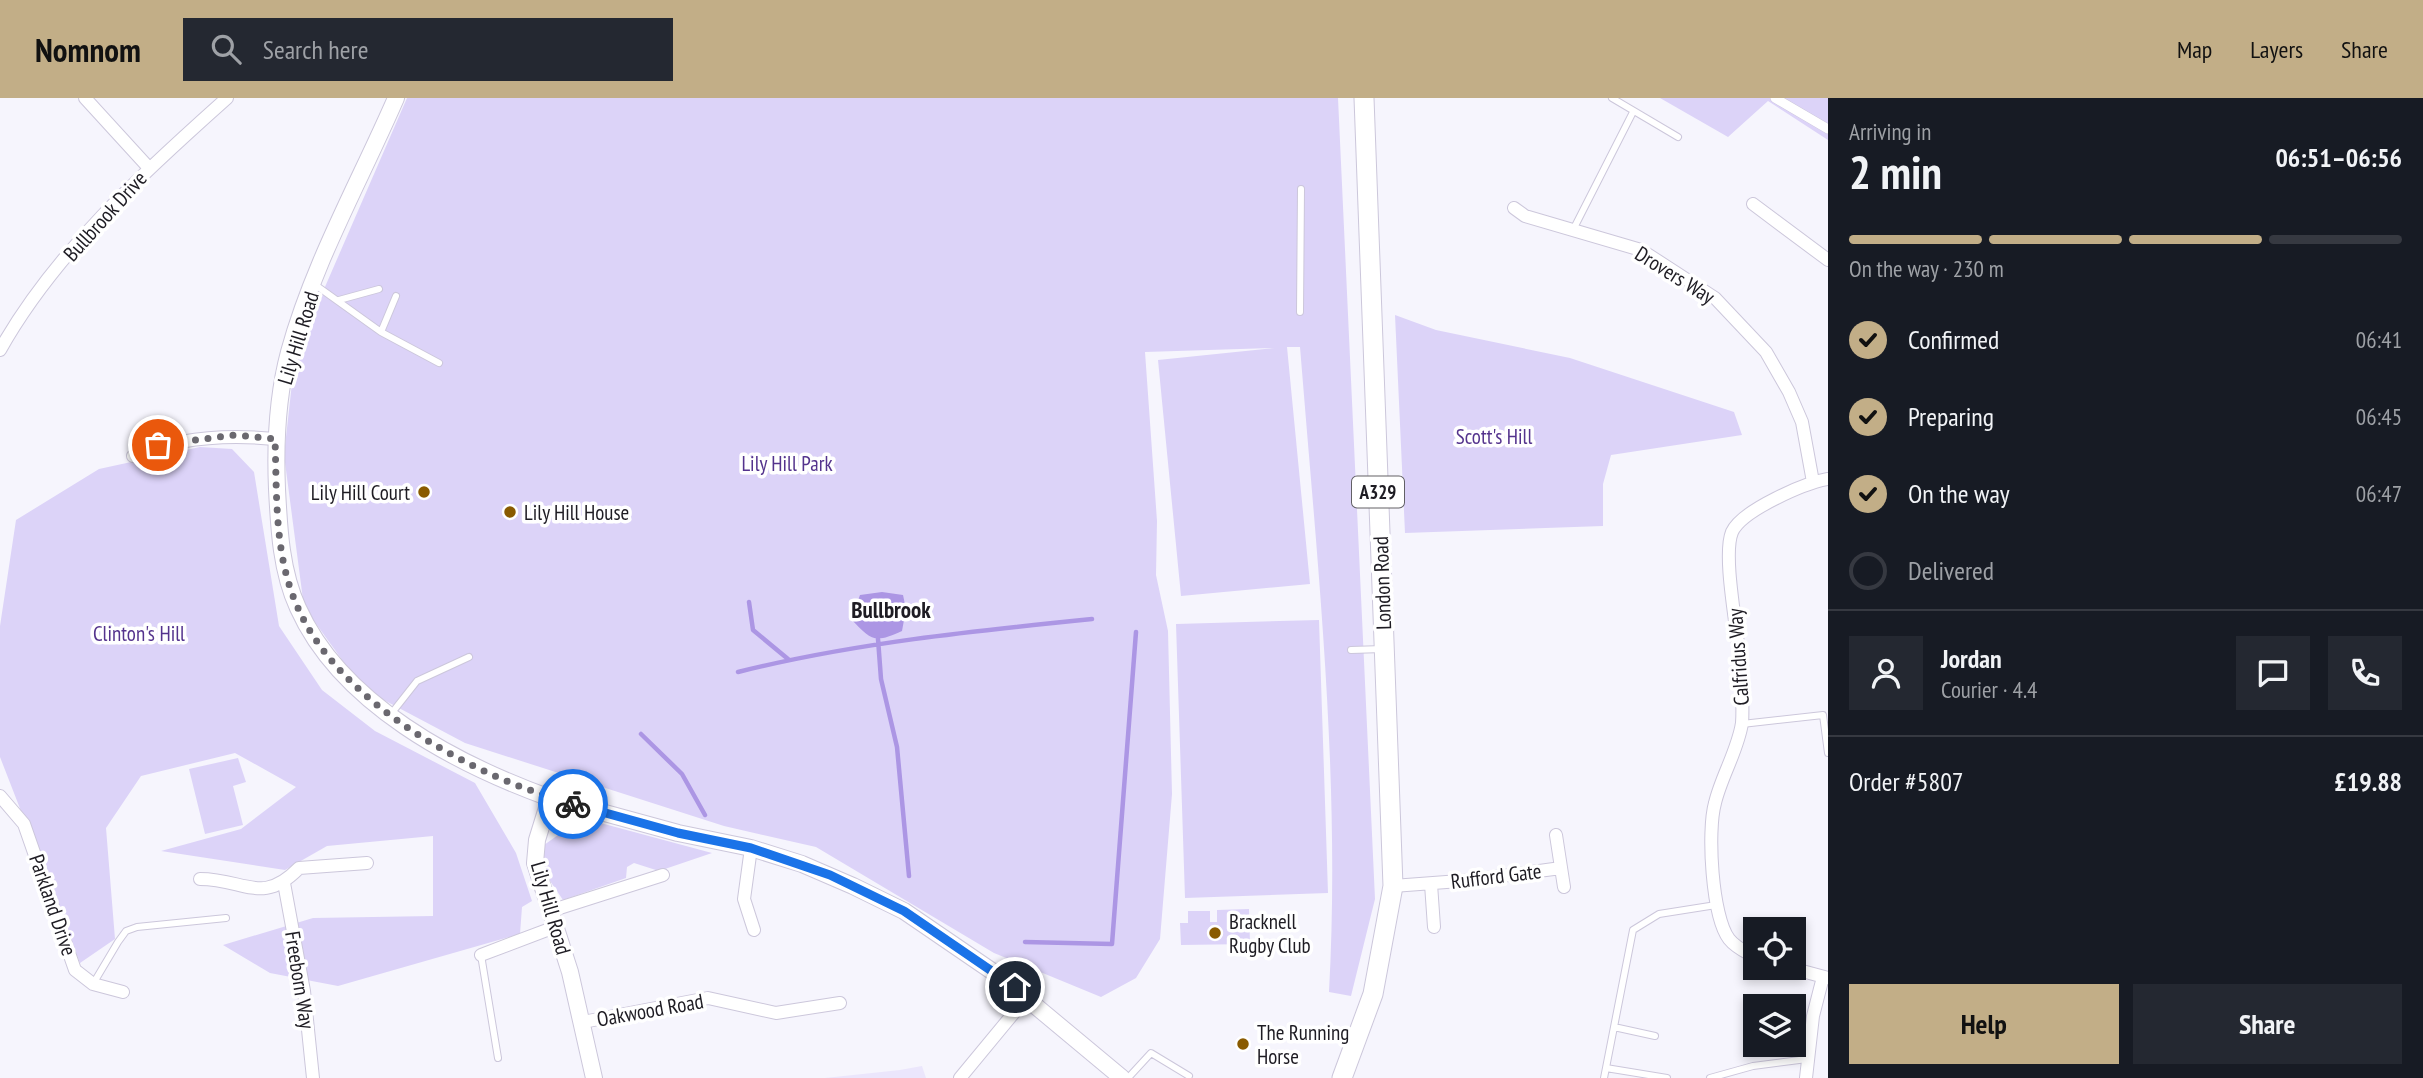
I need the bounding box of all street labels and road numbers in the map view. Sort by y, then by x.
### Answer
street label: Bullbrook Drive [57,165,153,267]
street label: Drovers Way [1630,240,1720,310]
street label: Lily Hill Road [271,288,325,388]
road number: A329 [1352,476,1404,508]
street label: London Road [1367,536,1397,630]
street label: Calfridus Way [1721,607,1755,707]
street label: Parkland Drive [23,851,83,959]
street label: Rufford Gate [1449,857,1543,895]
street label: Lily Hill Road [525,858,577,958]
street label: Freeborn Way [279,929,321,1031]
street label: Oakwood Road [595,987,705,1033]

